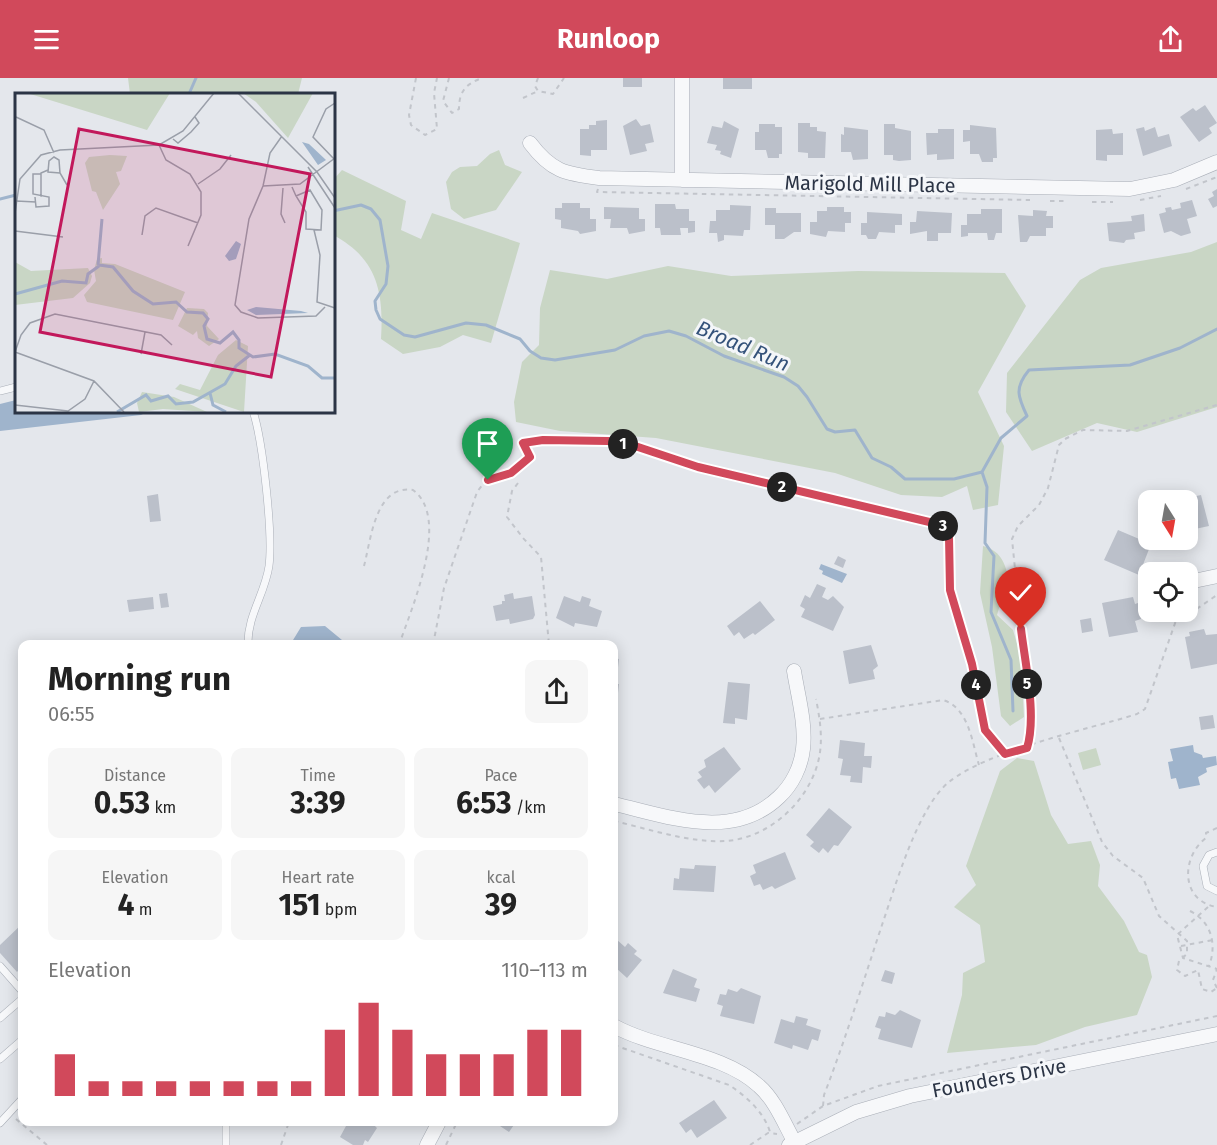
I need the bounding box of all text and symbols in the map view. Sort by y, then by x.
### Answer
icon: menu [30,23,63,56]
text: Runloop [557,23,660,55]
icon: share [1154,23,1187,56]
inset map [15,93,334,412]
street label: Marigold Mill Place [784,171,956,197]
water label: Broad Run [692,315,794,377]
pin [462,418,513,480]
icon: arrive [471,427,504,460]
pin: 1 [608,429,638,459]
text: 1 [619,434,627,453]
pin: 2 [767,472,797,502]
text: 2 [778,477,786,496]
north arrow [1138,490,1198,550]
map controls [1138,490,1198,622]
pin: 3 [928,511,958,541]
text: 3 [939,516,947,535]
button: locate [1138,562,1198,622]
pin [995,567,1046,629]
icon: check [1004,576,1037,609]
text: Morning run [48,659,231,699]
button: share [525,660,588,723]
pin: 5 [1012,669,1042,699]
pin: 4 [961,670,991,700]
text: 5 [1023,674,1031,693]
text: 4 [971,675,981,694]
text: 06:55 [48,702,95,726]
text: Distance [104,766,166,785]
text: Time [300,766,336,785]
text: Pace [484,766,518,785]
text: 0.53 [94,785,150,821]
text: 3:39 [290,785,346,821]
text: 6:53 [456,785,512,821]
text: km [150,798,176,817]
text: /km [512,798,546,817]
text: Elevation [101,868,169,887]
text: Heart rate [282,868,354,887]
text: kcal [487,868,515,887]
text: 4 [118,887,135,923]
text: 151 [278,887,321,923]
text: 39 [485,887,517,923]
text: m [135,900,152,919]
text: bpm [321,900,358,919]
text: Elevation [48,958,132,982]
text: 110–113 m [501,958,588,982]
street label: Founders Drive [930,1053,1068,1103]

